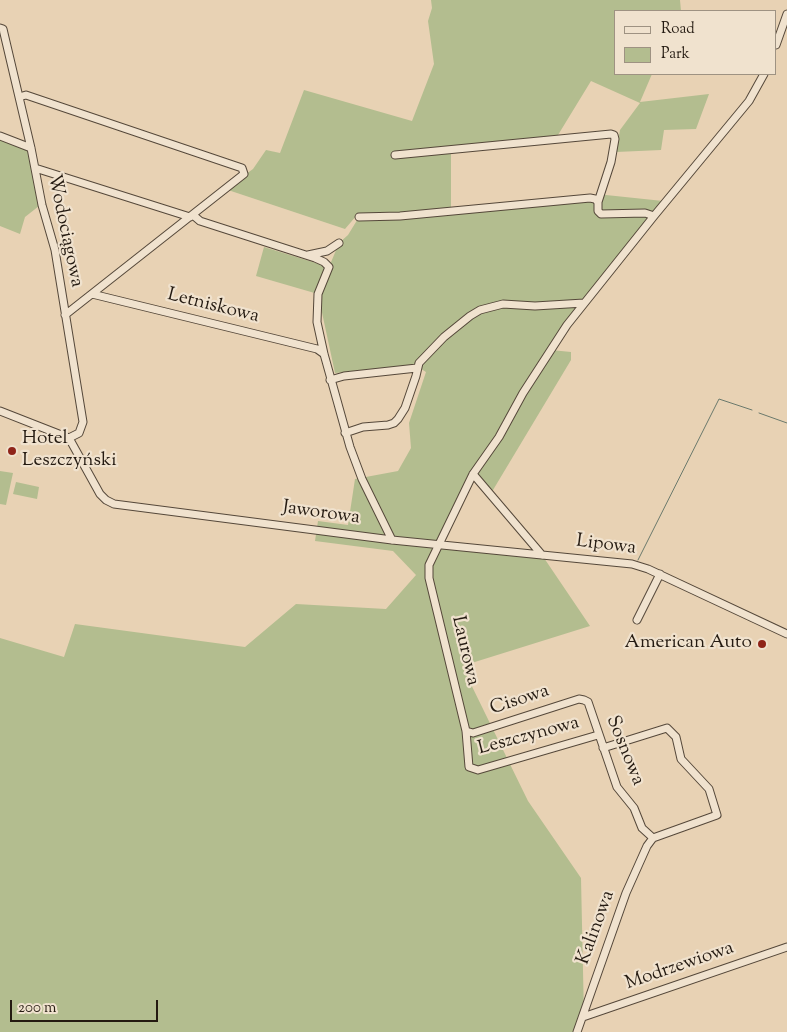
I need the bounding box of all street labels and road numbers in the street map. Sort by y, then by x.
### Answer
street label: Wodociągowa [41,172,87,290]
street label: Letniskowa [165,285,261,329]
street label: Jaworowa [281,497,361,531]
street label: Lipowa [575,531,637,561]
street label: Laurowa [445,614,483,688]
street label: Cisowa [488,681,552,721]
street label: Leszczynowa [476,713,582,761]
street label: Sosnowa [600,713,648,789]
street label: Kalinowa [573,888,621,968]
street label: Modrzewiowa [623,938,737,996]

